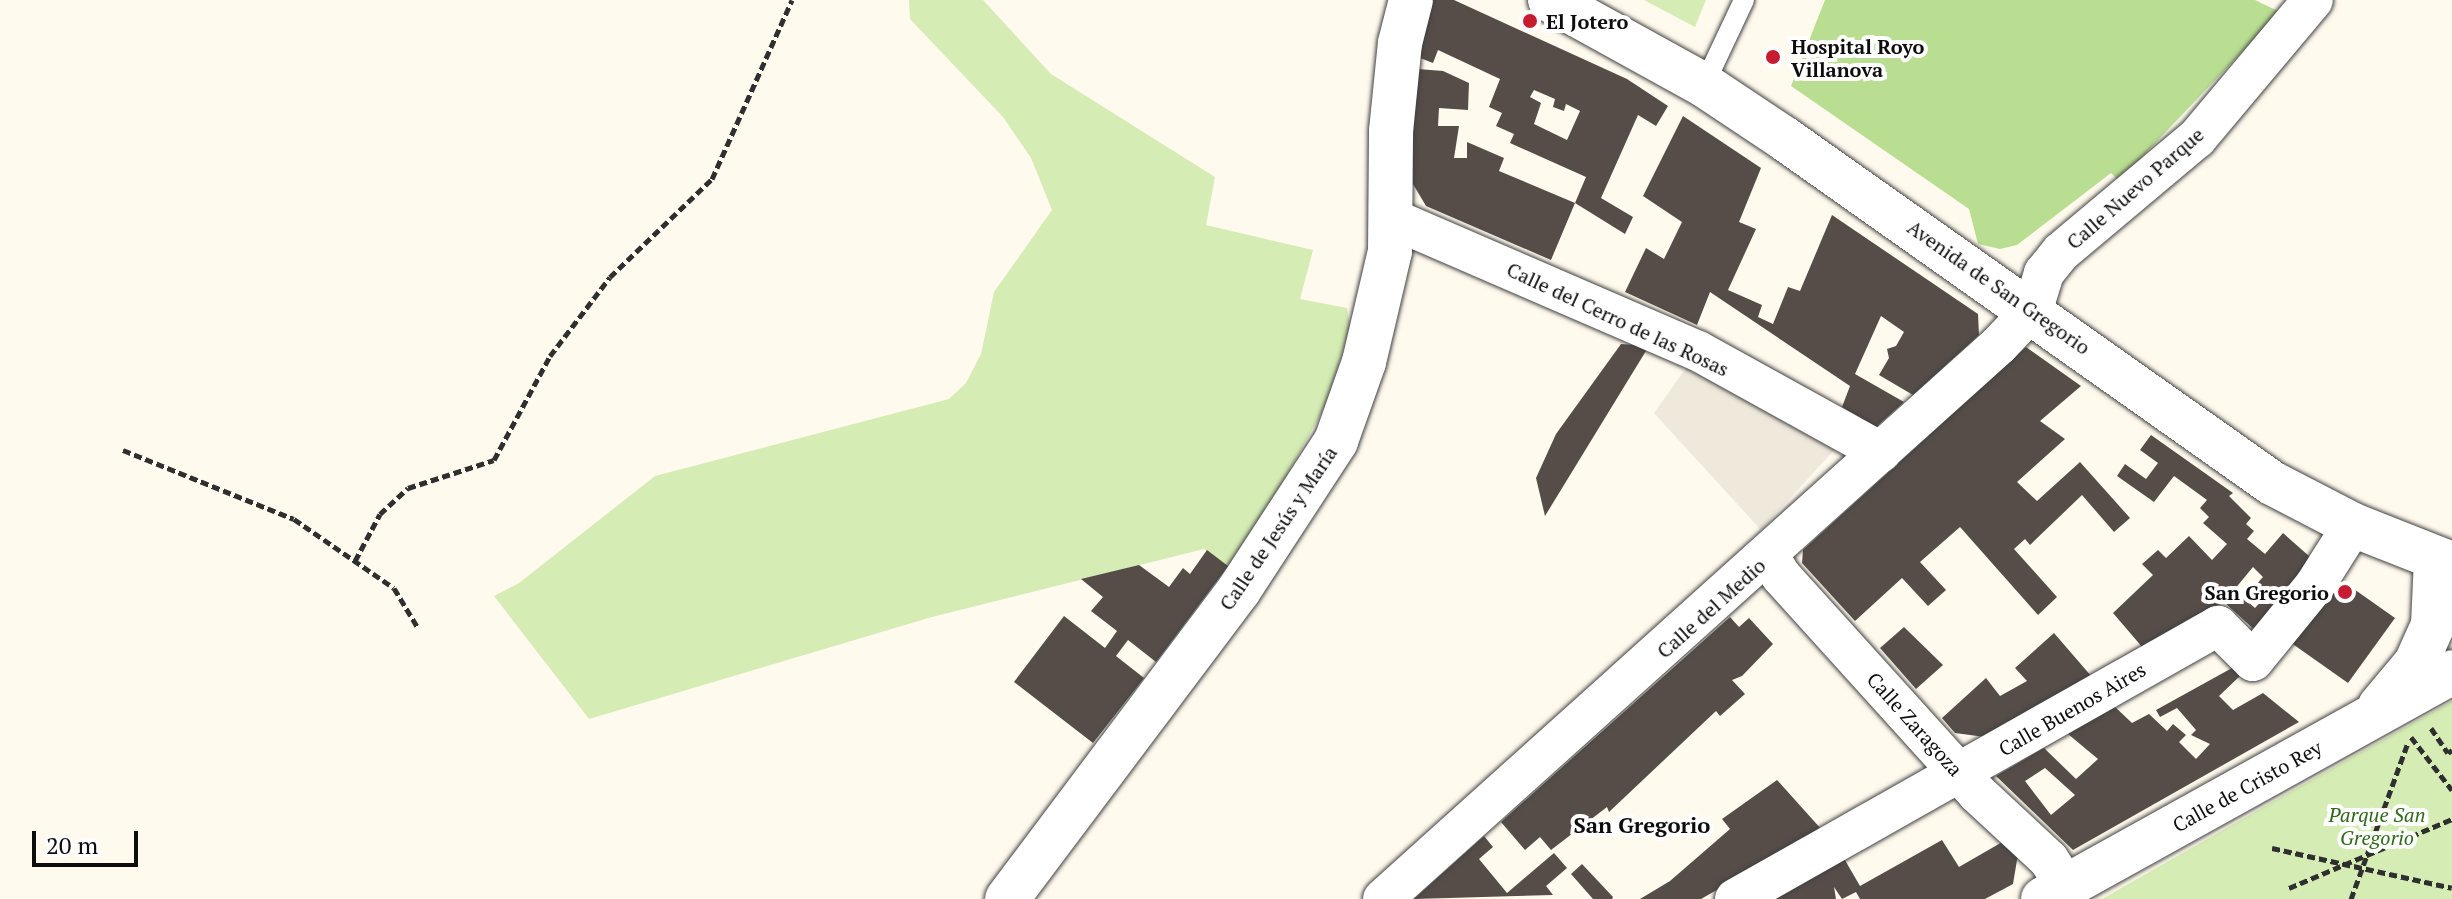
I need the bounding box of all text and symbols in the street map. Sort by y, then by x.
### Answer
place label: El Jotero [1546,9,1628,33]
marker: El Jotero [1521,12,1539,30]
place label: Hospital Royo Villanova [1791,34,1924,81]
marker: Hospital Royo Villanova [1762,46,1784,68]
street label: Calle Nuevo Parque [2062,122,2208,254]
street label: Avenida de San Gregorio [1903,215,2095,359]
street label: Calle del Cerro de las Rosas [1503,257,1733,381]
street label: Calle de Jesús y María [1214,441,1342,615]
street label: Calle del Medio [1652,553,1770,663]
place label: San Gregorio [2205,580,2329,604]
marker: San Gregorio [2336,583,2354,601]
street label: Calle Buenos Aires [1994,657,2150,761]
street label: Calle Zaragoza [1862,667,1968,781]
street label: Calle de Cristo Rey [2168,735,2326,837]
park label: Parque San Gregorio [2328,802,2426,849]
district label: San Gregorio [1574,812,1710,838]
scale bar [36,815,142,865]
text: 20 m [46,829,98,861]

